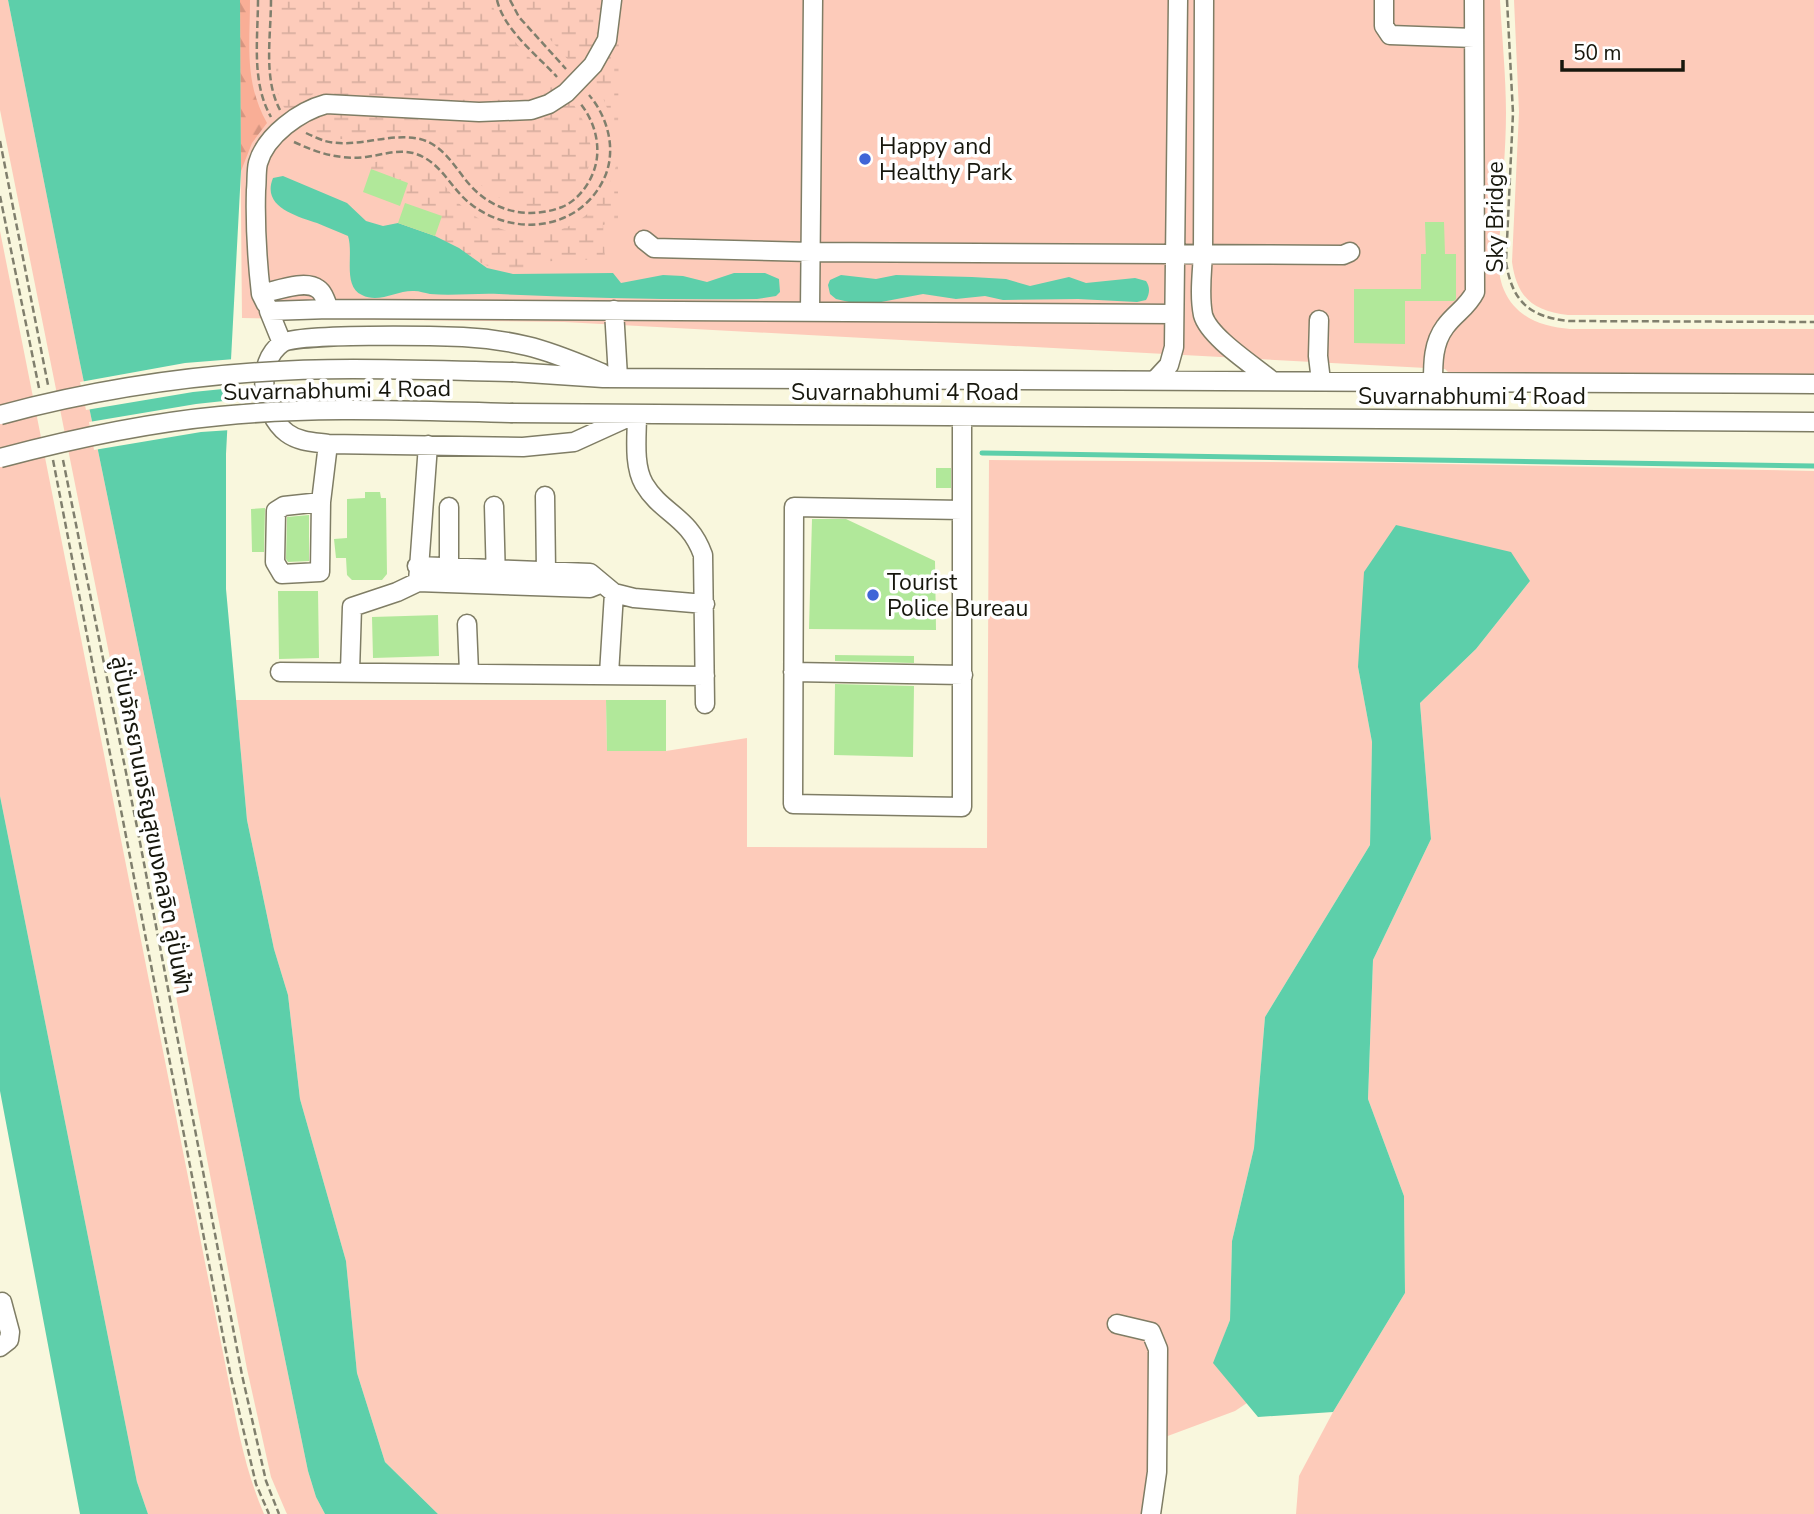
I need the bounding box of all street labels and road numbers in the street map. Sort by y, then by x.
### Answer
street label: Sky Bridge [1480,161,1511,273]
street label: Suvarnabhumi 4 Road [223,373,451,408]
street label: Suvarnabhumi 4 Road [791,377,1019,408]
street label: Suvarnabhumi 4 Road [1358,381,1586,412]
street label: ลู่ปั่นจักรยานเจริญสุขมงคลจิต ลู่ปั่นฟ้า [103,653,200,997]

